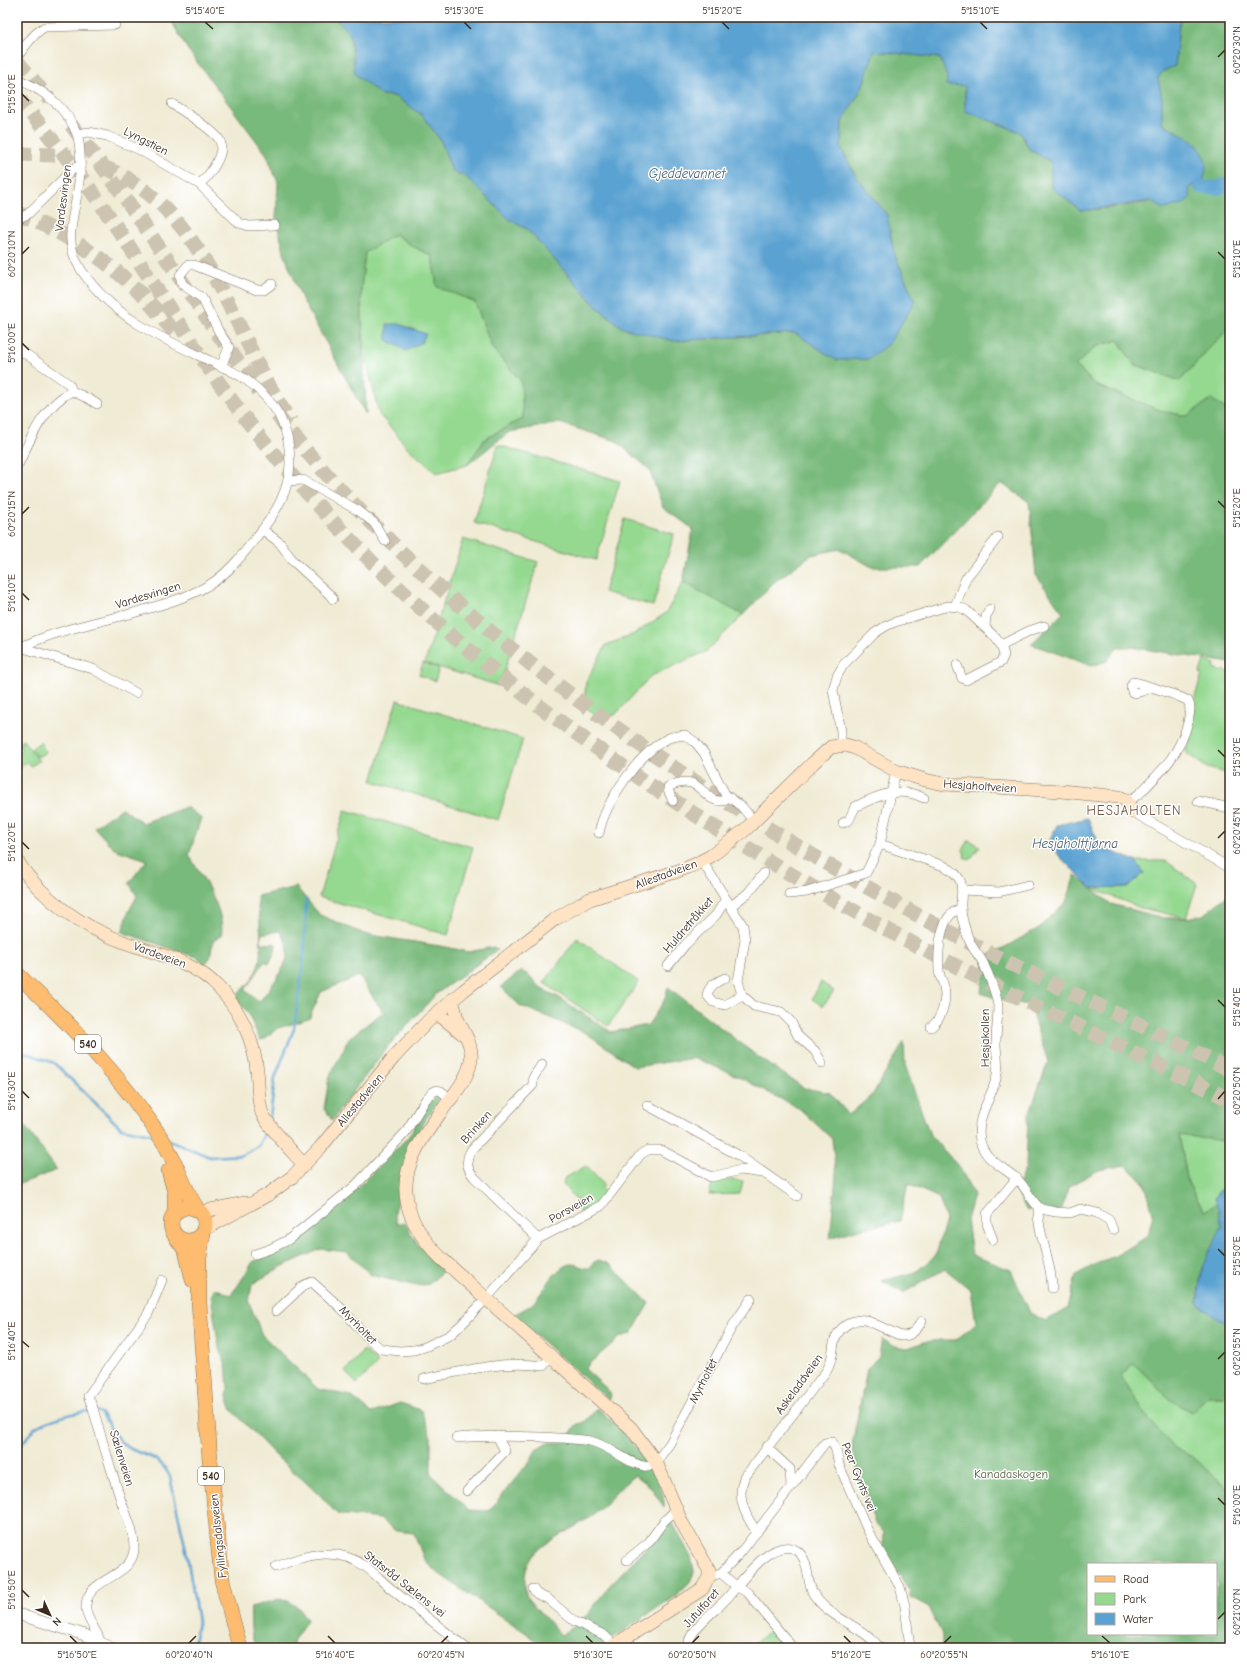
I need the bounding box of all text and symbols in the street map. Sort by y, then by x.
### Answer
text: 5°15'40"E [186,5,224,17]
text: 5°15'30"E [444,5,484,17]
text: 5°15'20"E [702,5,742,17]
text: 5°15'10"E [961,5,999,17]
text: 60°20'30"N [1231,26,1243,74]
text: 5°15'50"E [6,74,18,114]
street label: Lyngstien [121,124,171,158]
street label: Vardesvingen [52,164,74,232]
water label: Gjeddevannet [649,166,726,181]
text: 60°20'10"N [6,231,18,277]
text: 5°15'10"E [1231,240,1243,278]
text: 5°16'00"E [6,323,18,363]
text: 5°15'20"E [1231,488,1243,528]
text: 60°20'15"N [6,491,18,537]
text: 5°16'10"E [6,574,18,612]
street label: Vardesvingen [114,578,182,612]
text: 5°15'30"E [1231,737,1243,777]
street label: Hesjaholtveien [943,776,1017,796]
district label: HESJAHOLTEN [1086,803,1182,818]
text: 60°20'45"N [1231,808,1243,854]
text: 5°16'20"E [6,822,18,862]
water label: Hesjaholttjørna [1032,836,1118,851]
street label: Allestadveien [633,856,699,892]
street label: Huldretråkket [660,894,716,956]
street label: Vardeveien [132,939,188,971]
text: 5°15'40"E [1231,988,1243,1026]
street label: Hesjakollen [978,1009,992,1067]
road number: 540 [75,1035,101,1053]
text: 60°20'50"N [1231,1067,1243,1115]
text: 5°16'30"E [6,1071,18,1111]
street label: Allestadveien [334,1071,386,1129]
street label: Brinken [457,1108,495,1146]
street label: Porsveien [546,1190,596,1226]
text: 5°15'50"E [1231,1236,1243,1276]
street label: Myrholtet [336,1303,380,1348]
text: 5°16'40"E [6,1322,18,1360]
text: 60°20'55"N [1231,1328,1243,1376]
street label: Askeladdveien [772,1351,826,1417]
street label: Myrholtet [686,1356,720,1406]
street label: Sælenveien [107,1428,137,1488]
street label: Peer Gynts vei [839,1440,879,1514]
road number: 540 [198,1467,224,1485]
park label: Kanadaskogen [974,1467,1048,1481]
text: 5°16'00"E [1231,1485,1243,1525]
street label: Fyllingsdalsveien [207,1493,229,1579]
street label: Statsråd Sælens vei [361,1548,449,1620]
legend [1087,1563,1217,1635]
text: 5°16'50"E [6,1570,18,1610]
text: Road [1123,1572,1149,1586]
street label: Jutulfaret [680,1585,722,1630]
text: 60°21'00"N [1231,1589,1243,1635]
text: Park [1123,1592,1146,1606]
north arrow [30,1595,70,1635]
text: Water [1123,1612,1153,1626]
text: N [50,1614,64,1629]
text: 5°16'50"E [57,1649,97,1661]
text: 60°20'40"N [165,1649,213,1661]
text: 5°16'40"E [316,1649,354,1661]
text: 60°20'45"N [418,1649,464,1661]
text: 5°16'30"E [573,1649,613,1661]
text: 60°20'50"N [668,1649,716,1661]
text: 5°16'20"E [831,1649,871,1661]
text: 60°20'55"N [920,1649,968,1661]
text: 5°16'10"E [1091,1649,1129,1661]

